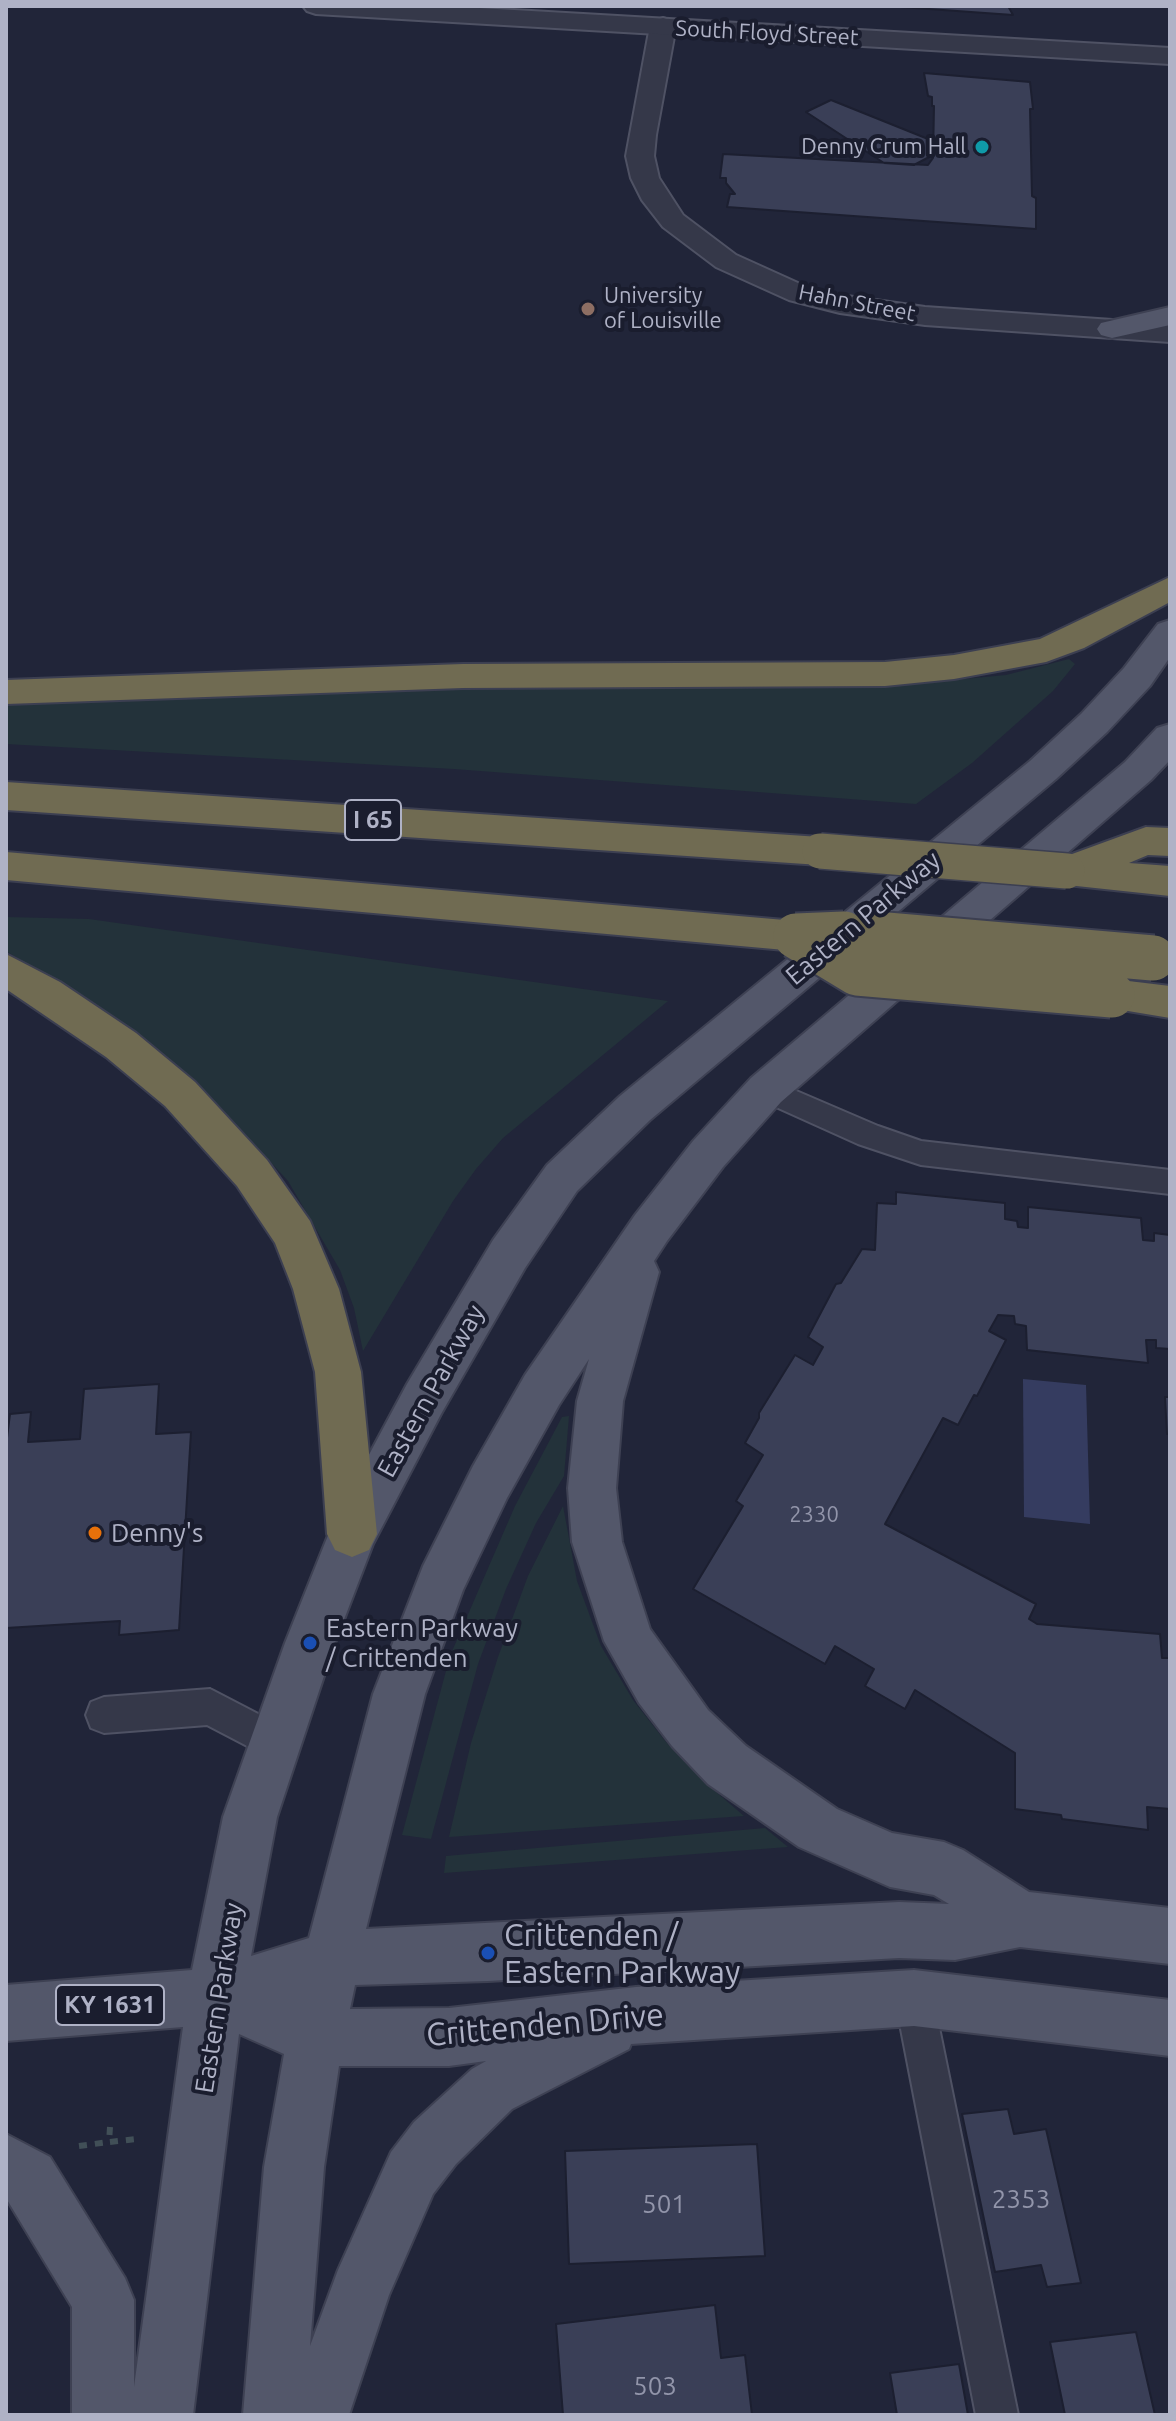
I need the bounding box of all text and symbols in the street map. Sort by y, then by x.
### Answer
street label: South Floyd Street [675,15,859,51]
place label: Denny Crum Hall [801,134,966,160]
marker: Denny Crum Hall [973,138,991,156]
street label: Hahn Street [796,279,918,327]
place label: University of Louisville [604,283,722,334]
marker: University of Louisville [579,300,597,318]
road number: I 65 [345,800,401,840]
street label: Eastern Parkway [779,844,947,992]
street label: Eastern Parkway [371,1299,491,1483]
house number: 2330 [789,1502,839,1528]
place label: Denny's [111,1517,203,1549]
marker: Denny's [86,1524,104,1542]
place label: Eastern Parkway / Crittenden [326,1612,518,1674]
marker: Eastern Parkway / Crittenden [301,1634,319,1652]
street label: Eastern Parkway [189,1901,249,2095]
place label: Crittenden / Eastern Parkway [504,1916,740,1991]
marker: Crittenden / Eastern Parkway [479,1944,497,1962]
road number: KY 1631 [56,1985,164,2025]
street label: Crittenden Drive [425,1995,665,2055]
house number: 2353 [992,2183,1050,2215]
house number: 501 [642,2188,686,2220]
house number: 503 [633,2370,677,2402]

